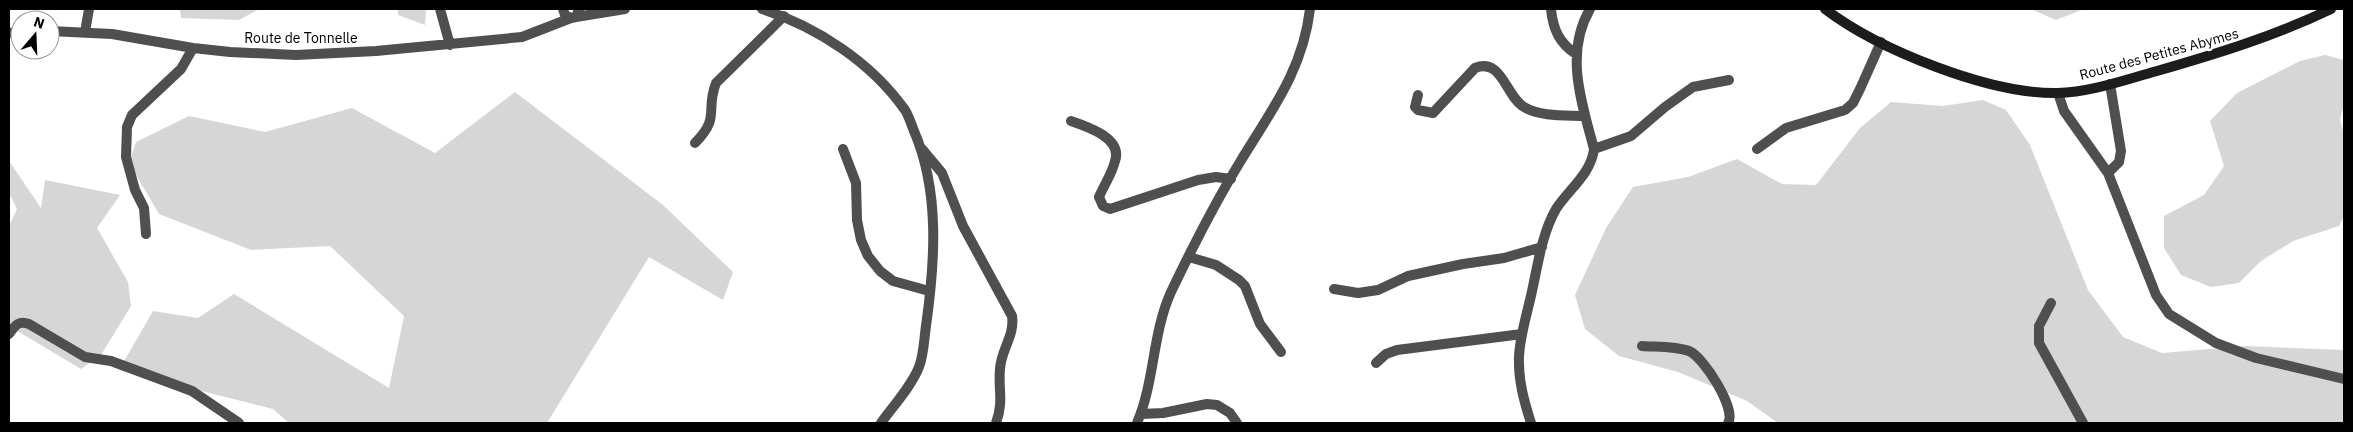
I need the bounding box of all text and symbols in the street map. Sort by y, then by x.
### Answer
north arrow [10,10,60,60]
text: N [32,13,47,33]
street label: Route des Petites Abymes [2077,24,2241,84]
street label: Route de Tonnelle [244,29,358,47]

